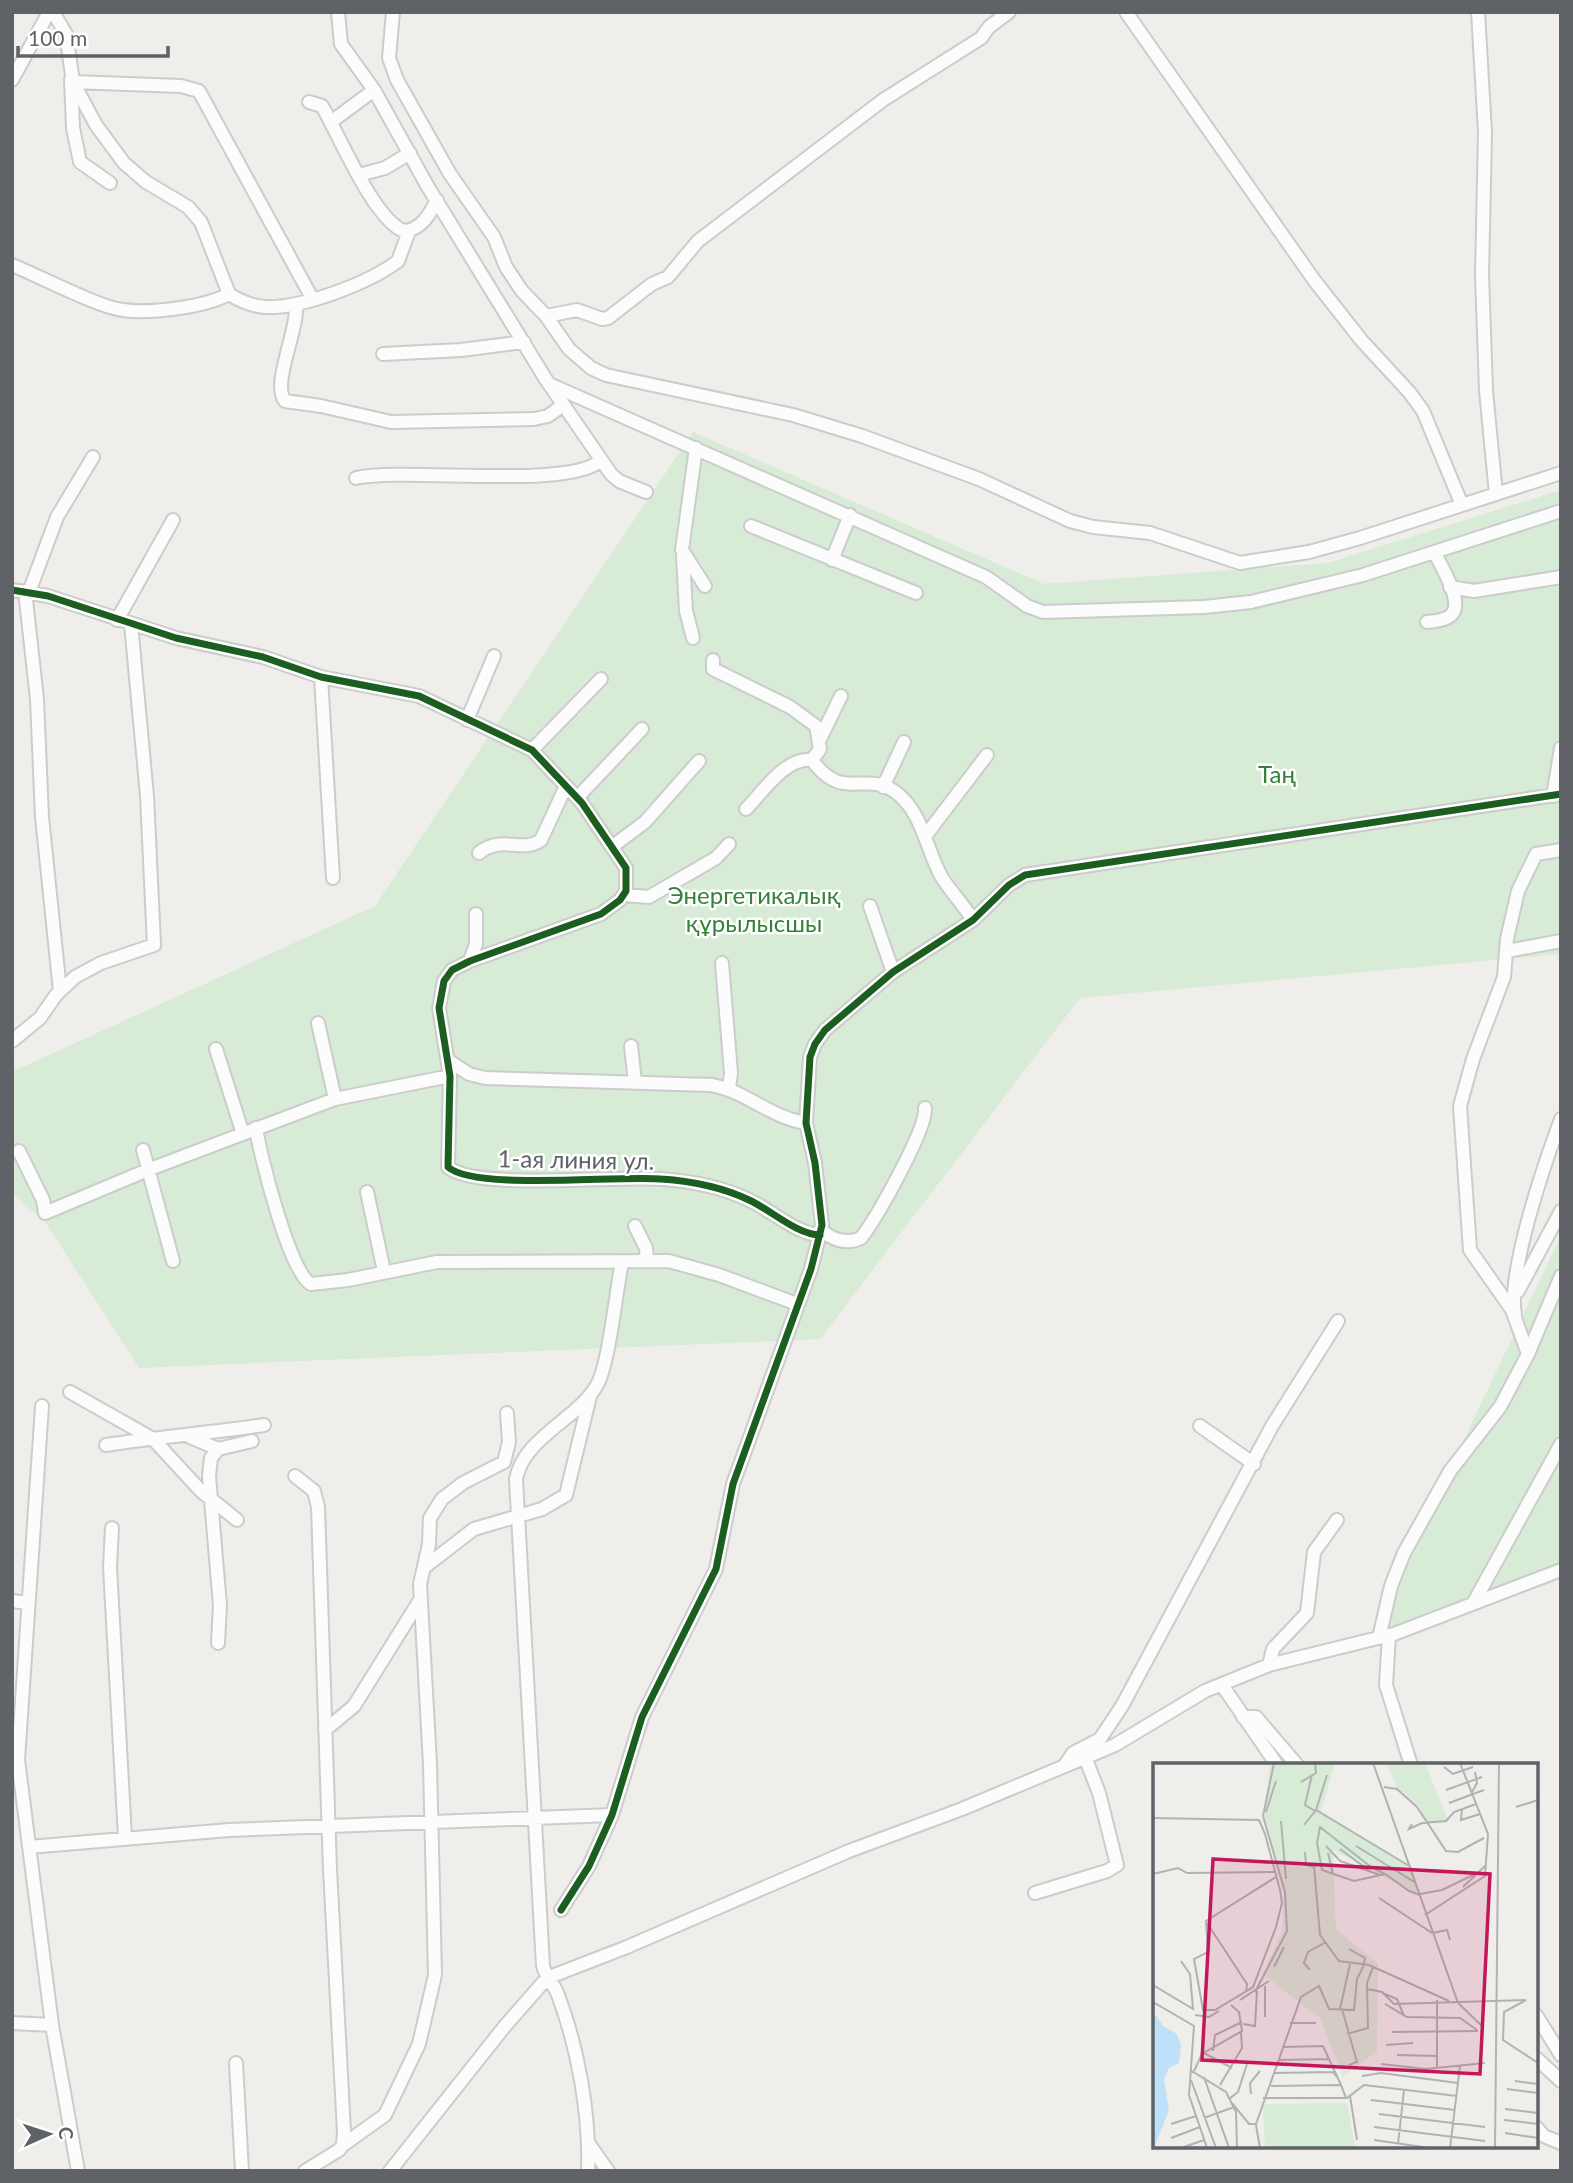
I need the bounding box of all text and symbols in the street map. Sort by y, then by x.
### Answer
scale bar [18,14,168,58]
text: 100 m [28,25,87,50]
park label: Таң [1258,759,1296,788]
park label: Энергетикалық құрылысшы [668,880,841,937]
street label: 1-ая линия ул. [497,1143,655,1175]
inset map [1153,1763,1538,2148]
north arrow [14,2099,84,2169]
text: С [55,2126,78,2140]

